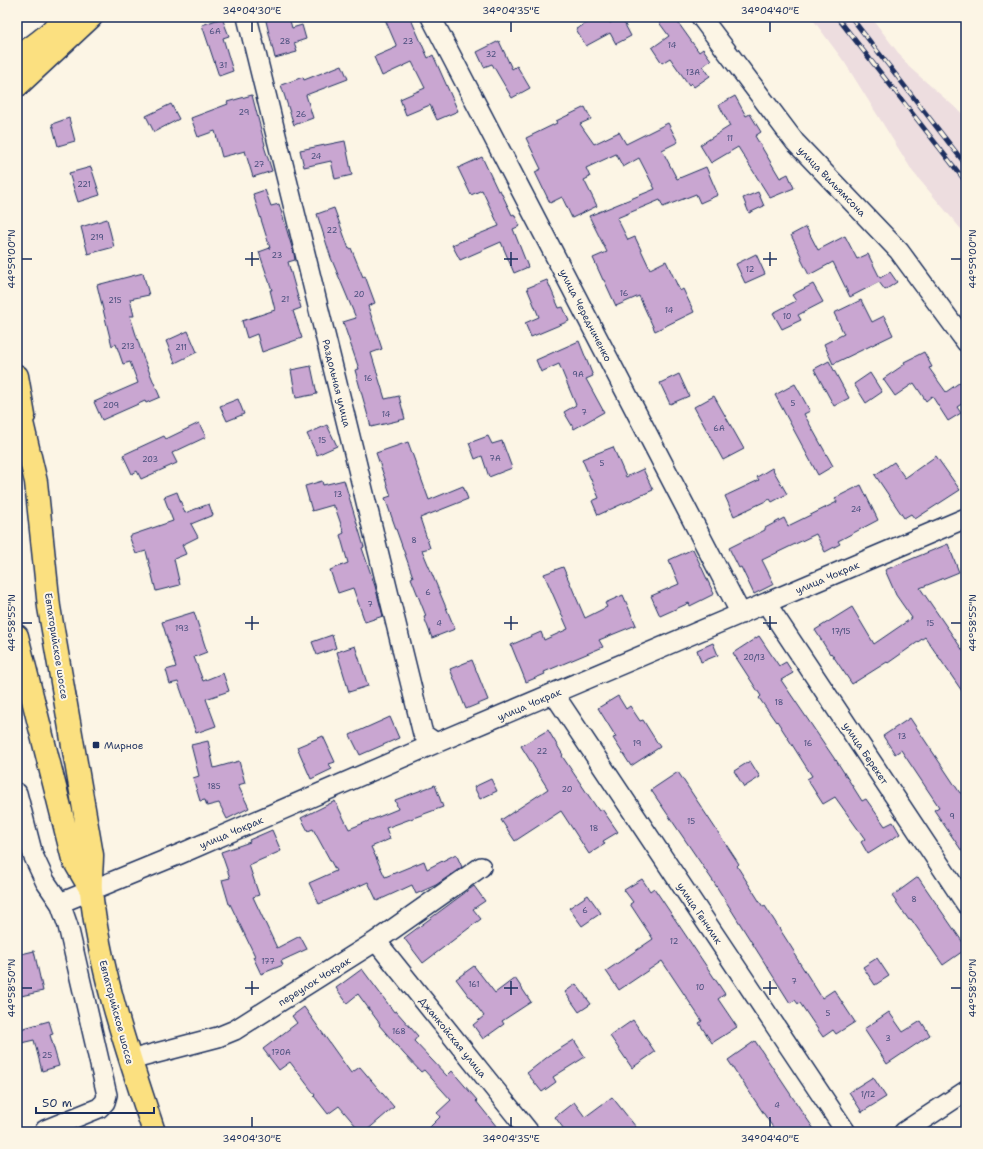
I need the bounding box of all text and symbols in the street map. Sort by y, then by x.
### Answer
text: 34°04'30"E [223,4,281,17]
text: 34°04'35"E [482,4,540,17]
text: 34°04'40"E [741,4,799,17]
house number: 6А [209,26,221,37]
house number: 28 [280,36,290,47]
house number: 23 [403,36,413,47]
house number: 14 [668,40,677,51]
house number: 32 [486,49,497,60]
house number: 31 [219,60,227,71]
house number: 13А [686,67,700,78]
house number: 29 [239,107,249,118]
house number: 26 [296,109,307,120]
house number: 11 [727,133,733,144]
street label: улица Вильямсона [795,144,869,220]
house number: 24 [311,151,322,162]
house number: 27 [254,159,265,170]
house number: 221 [77,179,91,190]
house number: 22 [327,225,338,236]
text: 44°59'00"N [5,229,18,289]
text: 44°59'00"N [966,229,979,289]
house number: 219 [90,232,104,243]
house number: 23 [272,250,282,261]
house number: 12 [746,264,755,275]
street label: улица Чередниченко [557,267,615,364]
house number: 16 [620,288,629,299]
house number: 20 [354,289,364,300]
house number: 21 [281,294,289,305]
house number: 215 [108,295,122,306]
house number: 14 [665,305,674,316]
house number: 10 [783,311,791,322]
street label: Раздольная улица [319,338,354,429]
house number: 213 [121,341,135,352]
house number: 211 [175,342,187,353]
house number: 9А [572,369,584,380]
house number: 16 [364,373,373,384]
house number: 5 [791,398,796,409]
house number: 209 [103,400,119,411]
house number: 7 [581,407,587,418]
house number: 14 [382,409,391,420]
house number: 6А [713,423,725,434]
house number: 15 [318,435,326,446]
house number: 7А [489,453,501,464]
house number: 203 [142,454,158,465]
house number: 5 [600,458,605,469]
house number: 13 [334,489,342,500]
house number: 24 [851,504,862,515]
house number: 8 [411,535,417,546]
street label: улица Чокрак [793,558,862,597]
house number: 6 [425,587,431,598]
street label: Евпаторийское шоссе [42,592,71,700]
text: 44°58'55"N [5,594,18,652]
text: 44°58'55"N [966,594,979,652]
house number: 7 [367,599,373,610]
house number: 4 [436,618,442,629]
house number: 15 [926,618,934,629]
house number: 193 [175,623,189,634]
house number: 17/15 [831,626,851,637]
house number: 20/13 [743,652,765,663]
street label: улица Чокрак [495,685,564,724]
house number: 18 [775,697,783,708]
street label: улица Берекет [840,720,892,788]
house number: 13 [898,731,906,742]
house number: 19 [633,738,641,749]
house number: 16 [804,738,813,749]
place label: Мирное [104,739,144,752]
marker: Мирное [91,740,101,750]
house number: 22 [537,746,548,757]
house number: 185 [207,781,221,792]
house number: 20 [562,784,572,795]
house number: 9 [949,811,955,822]
street label: улица Чокрак [197,813,266,852]
house number: 15 [687,816,695,827]
house number: 18 [590,823,598,834]
street label: улица Генчлик [674,880,725,947]
house number: 8 [911,894,917,905]
house number: 6 [582,905,588,916]
house number: 12 [670,936,679,947]
street label: переулок Чокрак [276,954,353,1009]
house number: 177 [261,956,275,967]
text: 44°58'50"N [5,959,18,1017]
street label: Евпаторийское шоссе [96,959,137,1066]
text: 44°58'50"N [966,959,979,1017]
house number: 7 [791,976,797,987]
house number: 161 [468,979,480,990]
house number: 10 [696,982,704,993]
street label: Джанкойская улица [416,994,490,1081]
house number: 5 [826,1008,831,1019]
house number: 168 [392,1026,406,1037]
house number: 3 [885,1033,891,1044]
house number: 170А [271,1047,291,1058]
house number: 25 [42,1050,52,1061]
scale bar [36,1089,154,1115]
house number: 1/12 [861,1089,876,1100]
text: 50 m [42,1095,72,1111]
house number: 4 [774,1100,780,1111]
text: 34°04'30"E [223,1132,281,1145]
text: 34°04'35"E [482,1132,540,1145]
text: 34°04'40"E [741,1132,799,1145]

